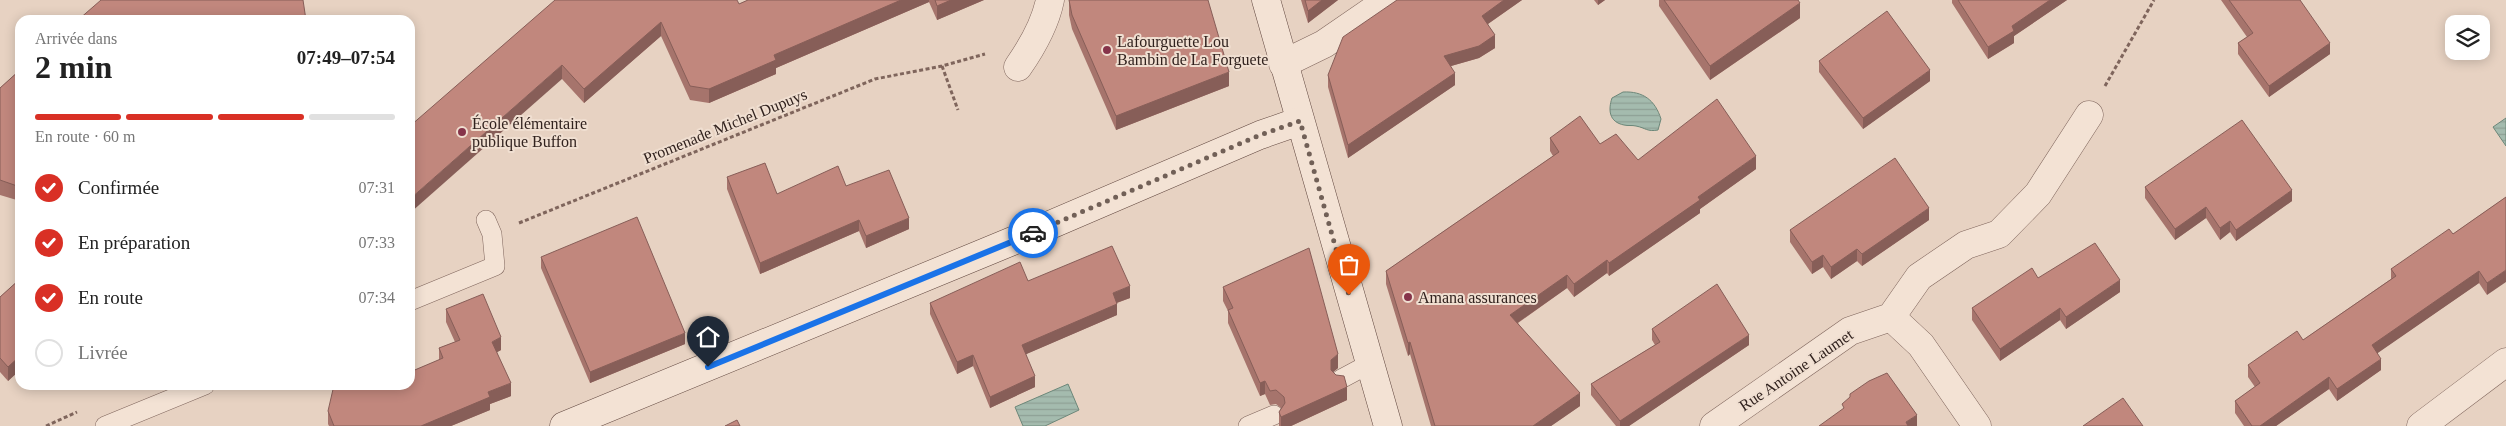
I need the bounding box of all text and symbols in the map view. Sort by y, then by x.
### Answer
map controls [2445,15,2490,60]
button: layers [2445,15,2490,60]
text: Arrivée dans [35,30,117,47]
place label: Lafourguette Lou Bambin de La Forguete [1117,33,1268,69]
marker: Lafourguette Lou Bambin de La Forguete [1101,44,1113,56]
text: 07:49–07:54 [297,47,395,68]
text: 2 min [35,49,112,85]
street label: Promenade Michel Dupuys [641,85,810,168]
place label: École élémentaire publique Buffon [472,114,587,151]
marker: École élémentaire publique Buffon [456,126,468,138]
text: En route · 60 m [35,128,135,145]
icon: check [35,174,63,202]
text: Confirmée [78,177,159,198]
text: 07:31 [359,179,395,196]
courier [1008,208,1058,258]
icon: car [1019,219,1047,247]
icon: check [35,229,63,257]
text: En préparation [78,232,190,253]
text: 07:33 [359,234,395,251]
pin [1328,244,1370,295]
icon: bag [1335,251,1363,279]
icon: check [35,284,63,312]
text: En route [78,287,143,308]
text: 07:34 [359,289,395,306]
place label: Amana assurances [1418,289,1537,306]
marker: Amana assurances [1402,291,1414,303]
pin [687,316,729,367]
icon: home [694,323,722,351]
street label: Rue Antoine Laumet [1736,325,1856,414]
text: Livrée [78,342,128,363]

